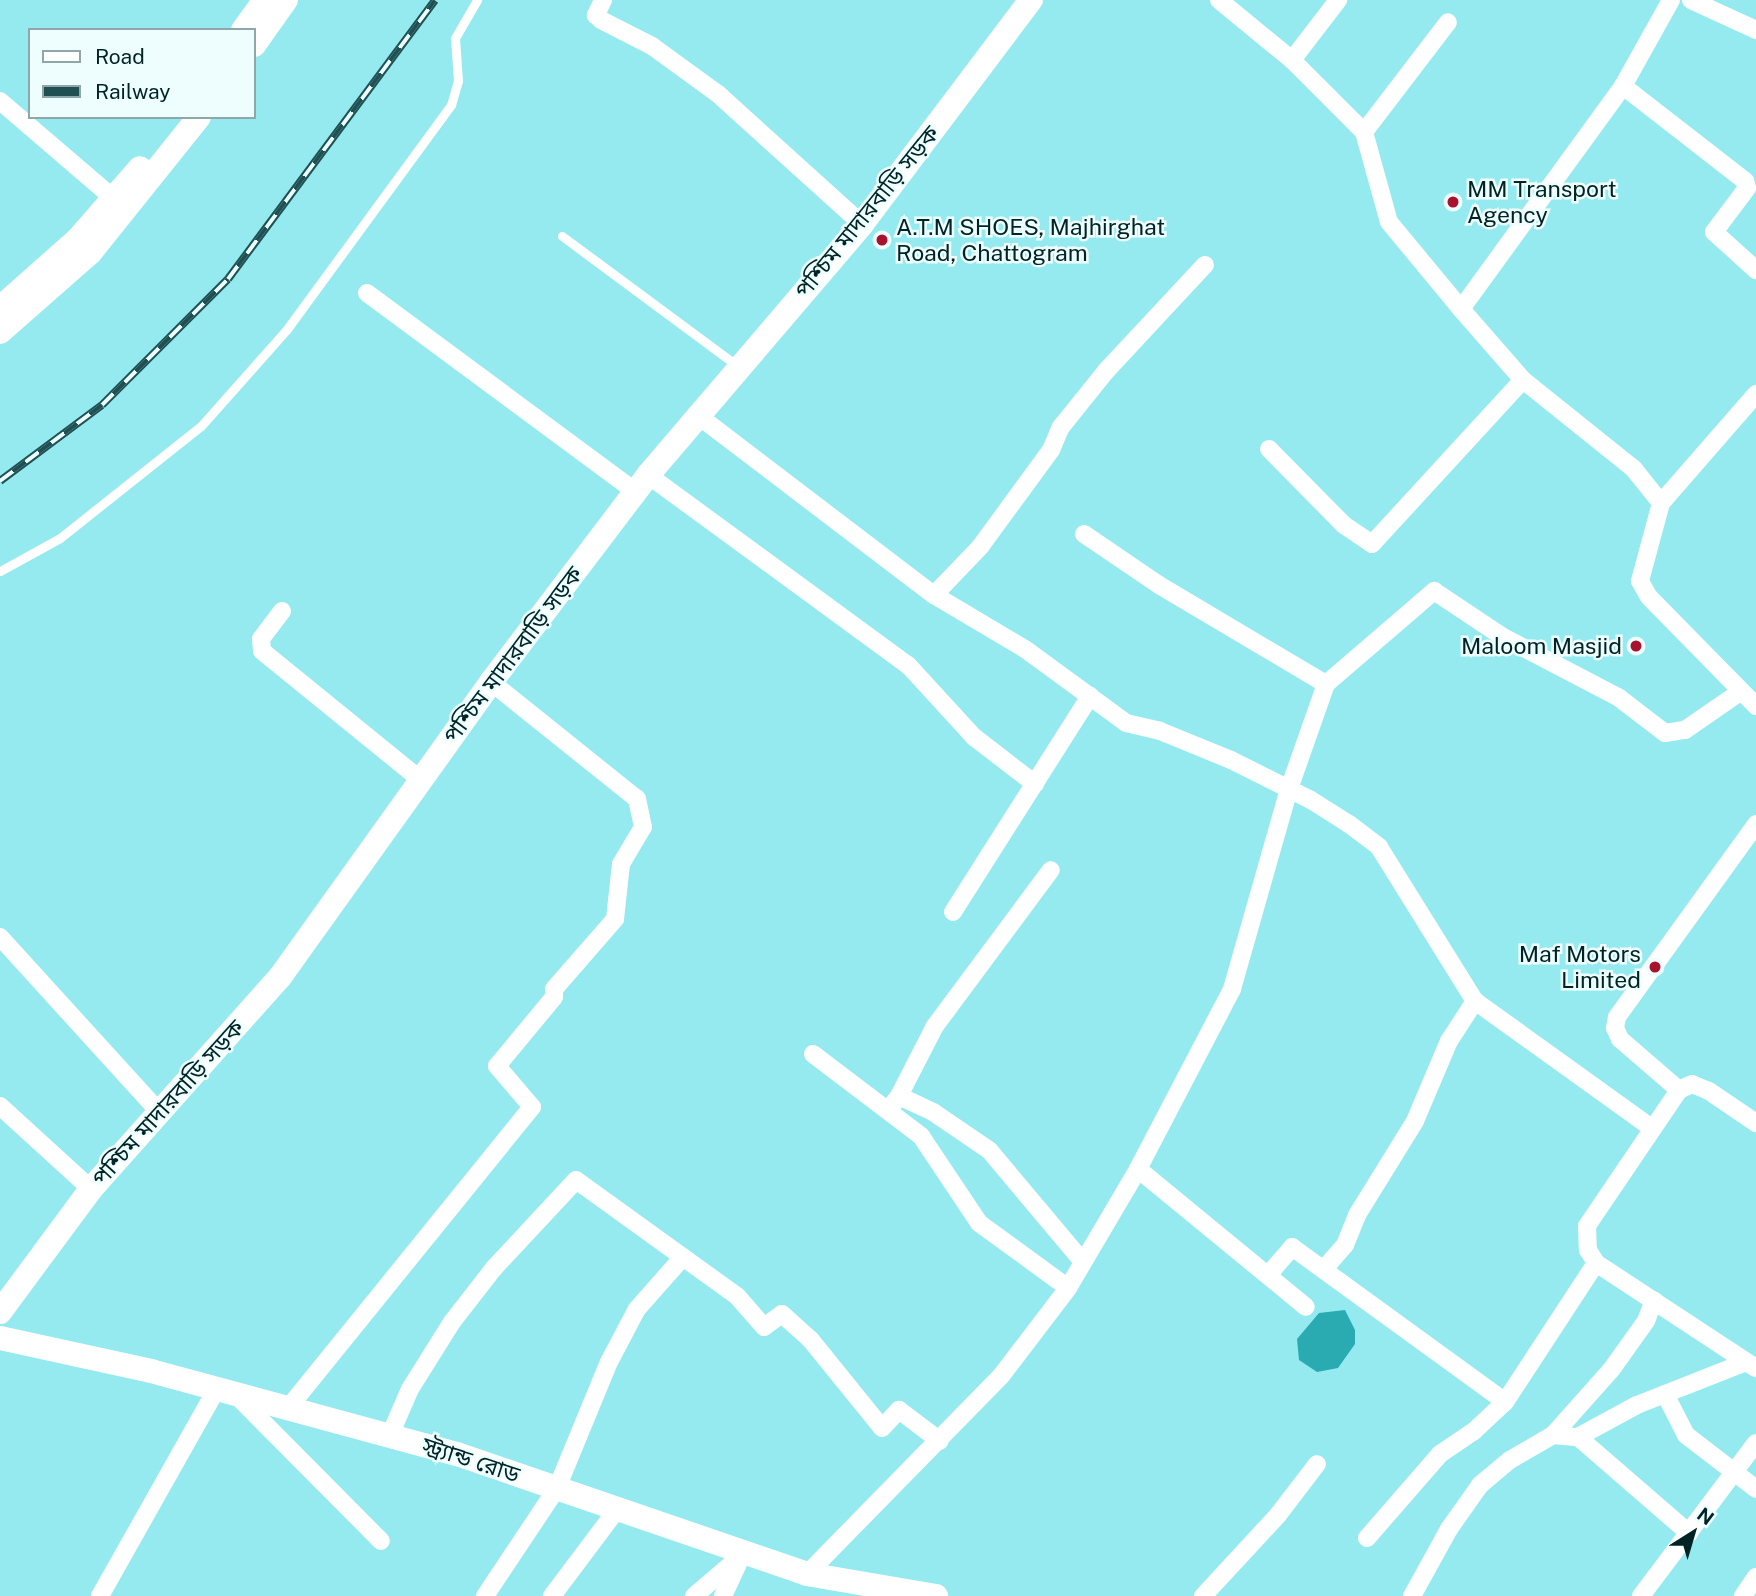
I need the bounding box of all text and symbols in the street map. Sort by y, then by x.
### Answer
legend [28,28,256,119]
text: Road [95,44,145,69]
text: Railway [95,79,171,104]
street label: পশ্চিম মাদারবাড়ি সড়ক [789,120,945,304]
place label: MM Transport Agency [1467,175,1617,229]
marker: MM Transport Agency [1445,194,1461,210]
place label: A.T.M SHOES, Majhirghat Road, Chattogram [896,213,1165,267]
marker: A.T.M SHOES, Majhirghat Road, Chattogram [874,232,890,248]
street label: পশ্চিম মাদারবাড়ি সড়ক [438,561,588,749]
place label: Maloom Masjid [1461,632,1622,660]
marker: Maloom Masjid [1628,638,1644,654]
place label: Maf Motors Limited [1519,940,1641,994]
marker: Maf Motors Limited [1647,959,1663,975]
street label: পশ্চিম মাদারবাড়ি সড়ক [86,1014,250,1192]
street label: স্ট্র্যান্ড রোড [419,1431,523,1489]
north arrow [1658,1498,1728,1568]
text: N [1693,1503,1718,1529]

